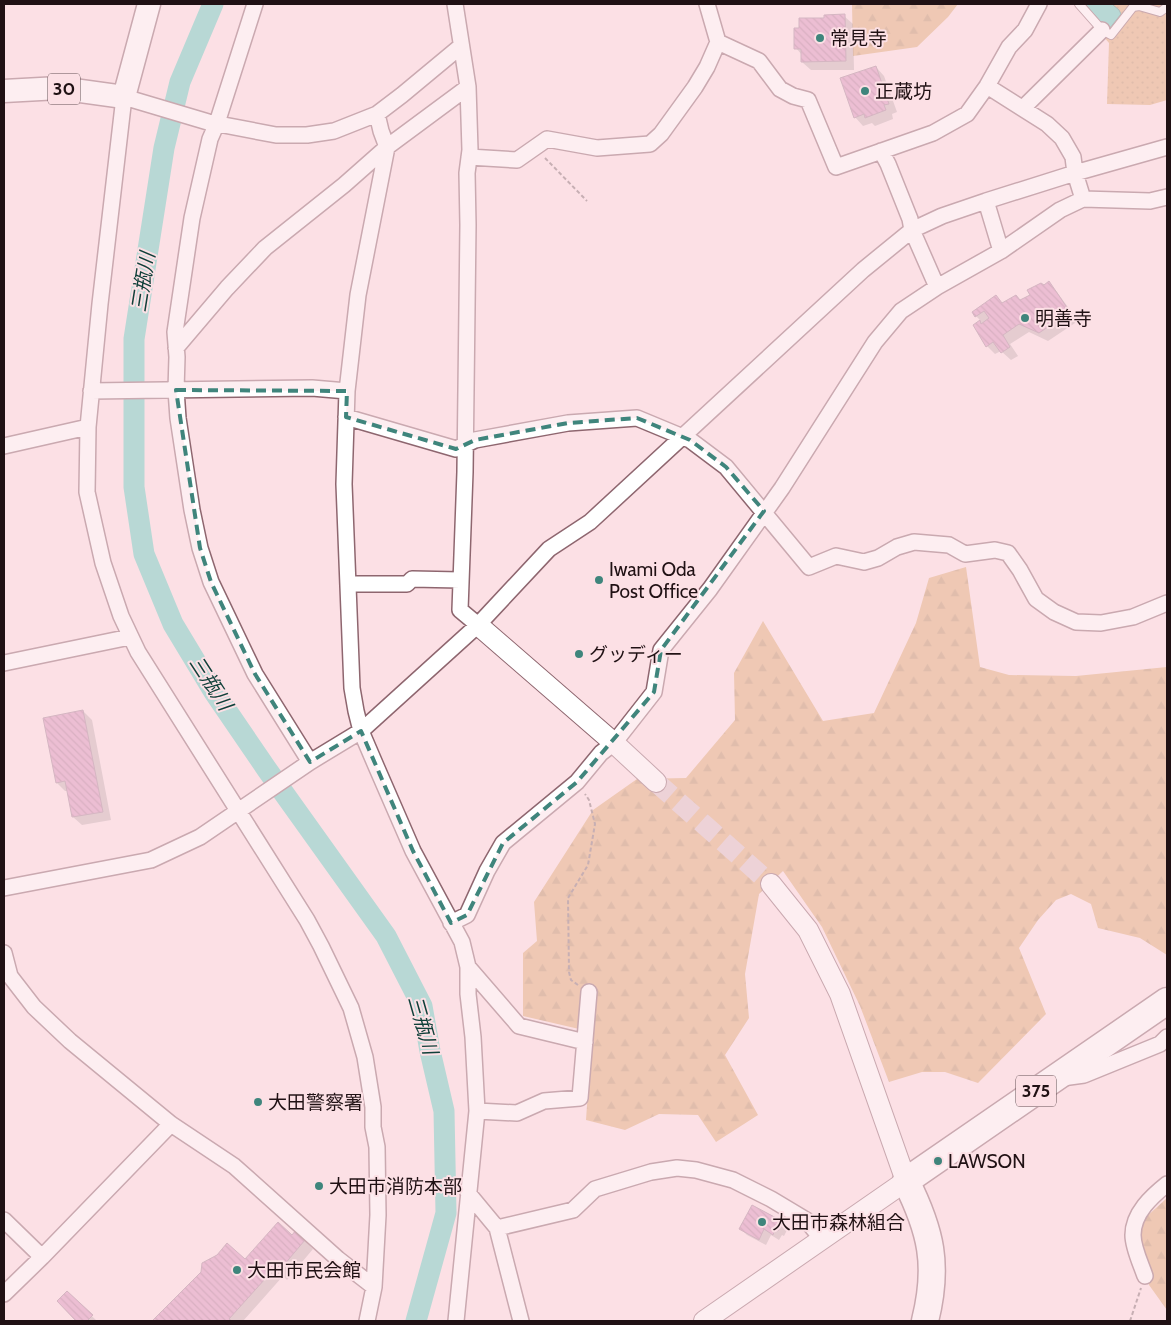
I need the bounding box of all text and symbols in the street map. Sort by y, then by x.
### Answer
place label: 常見寺 [830,27,887,50]
marker: 常見寺 [814,32,826,44]
road number: 30 [48,74,80,105]
place label: 正蔵坊 [875,80,932,103]
marker: 正蔵坊 [859,85,871,97]
water label: 三瓶川 [126,249,160,314]
place label: 明善寺 [1035,307,1092,330]
marker: 明善寺 [1019,312,1031,324]
place label: Iwami Oda Post Office [609,558,698,603]
marker: Iwami Oda Post Office [593,574,605,586]
place label: グッディー [589,643,683,666]
marker: グッディー [573,648,585,660]
water label: 三瓶川 [185,651,238,716]
water label: 三瓶川 [403,993,443,1059]
road number: 375 [1016,1076,1056,1106]
place label: 大田警察署 [268,1091,363,1114]
marker: 大田警察署 [252,1096,264,1108]
place label: LAWSON [948,1150,1026,1173]
marker: LAWSON [932,1155,944,1167]
place label: 大田市消防本部 [329,1175,462,1198]
marker: 大田市消防本部 [313,1180,325,1192]
place label: 大田市森林組合 [772,1211,905,1234]
marker: 大田市森林組合 [756,1216,768,1228]
place label: 大田市民会館 [247,1259,361,1282]
marker: 大田市民会館 [231,1264,243,1276]

